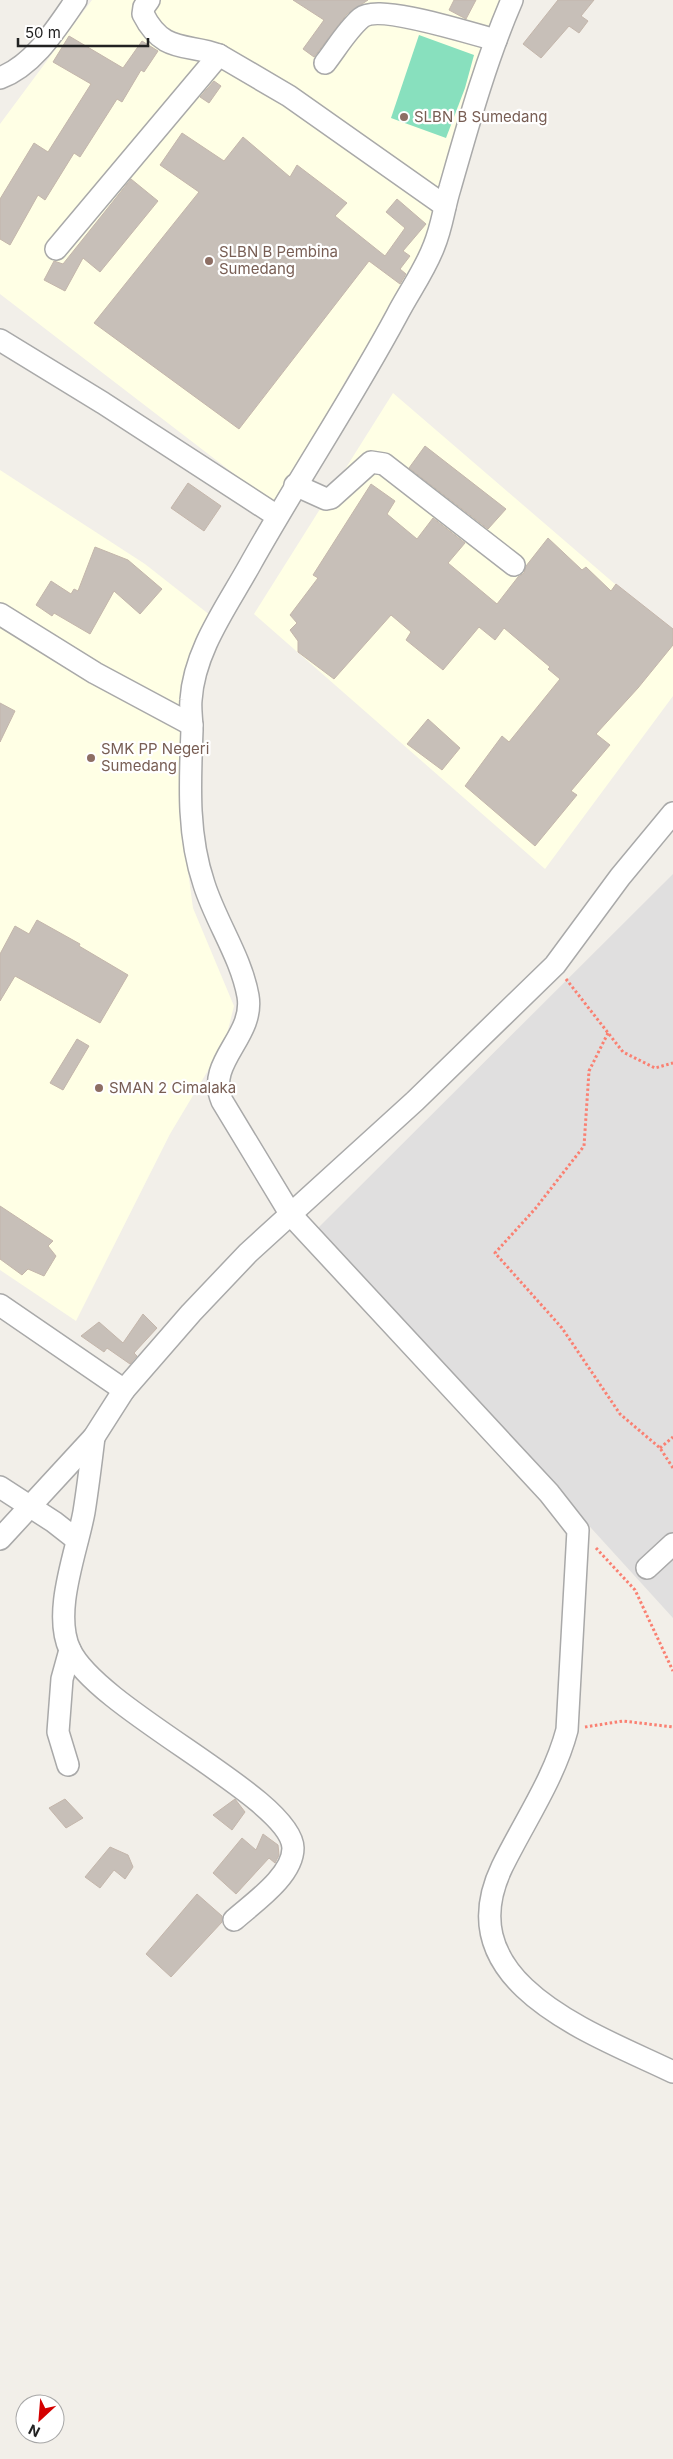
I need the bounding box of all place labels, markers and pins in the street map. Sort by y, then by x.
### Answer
place label: SLBN B Sumedang [414,107,548,126]
marker: SLBN B Sumedang [398,111,410,123]
place label: SLBN B Pembina Sumedang [219,242,338,278]
marker: SLBN B Pembina Sumedang [203,255,215,267]
place label: SMK PP Negeri Sumedang [101,739,209,775]
marker: SMK PP Negeri Sumedang [85,752,97,764]
place label: SMAN 2 Cimalaka [109,1078,236,1097]
marker: SMAN 2 Cimalaka [93,1082,105,1094]

